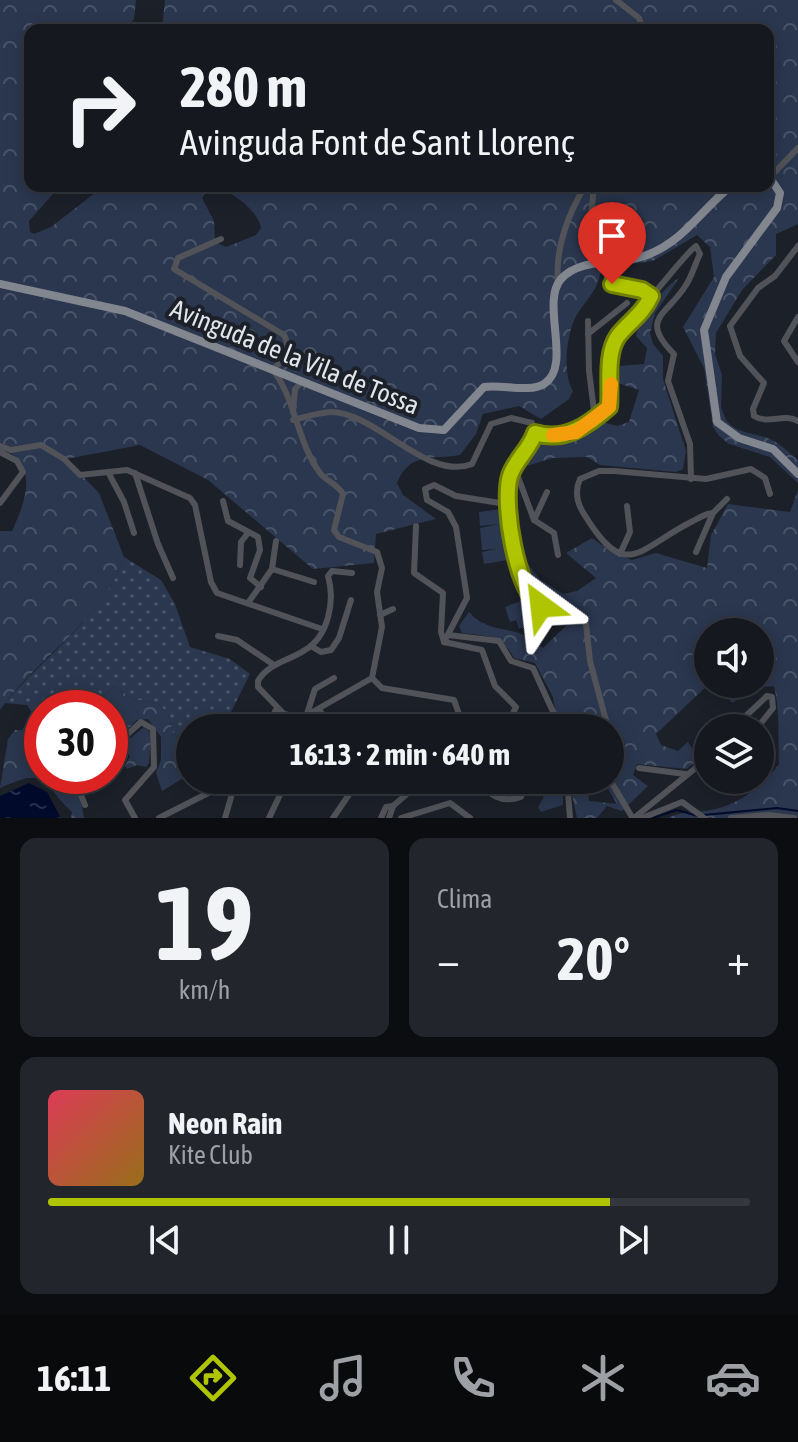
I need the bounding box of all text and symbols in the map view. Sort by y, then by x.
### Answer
text: 280 m [180,55,307,119]
icon: right [48,56,152,160]
text: Avinguda Font de Sant Llorenç [180,121,574,163]
pin [578,202,646,284]
icon: arrive [590,214,634,258]
street label: Avinguda de la Vila de Tossa [166,293,424,421]
position arrow [499,564,583,648]
map controls [694,618,774,794]
button: sound [694,618,774,698]
speed limit sign: 30 [24,690,128,794]
button: layers [694,714,774,794]
text: 16:13 · 2 min · 640 m [290,737,510,771]
text: 19 [156,863,253,982]
text: Clima [437,884,492,914]
text: 20° [557,924,630,993]
text: − [437,934,460,984]
text: + [727,934,750,984]
text: km/h [179,975,230,1005]
text: Neon Rain [168,1106,282,1140]
text: Kite Club [168,1140,253,1170]
icon: previous [143,1218,187,1262]
icon: pause [377,1218,421,1262]
icon: next [611,1218,655,1262]
icon: directions [185,1350,241,1406]
icon: music [315,1350,371,1406]
icon: phone [445,1350,501,1406]
icon: climate [575,1350,631,1406]
icon: car [705,1350,761,1406]
text: 16:11 [37,1357,111,1399]

